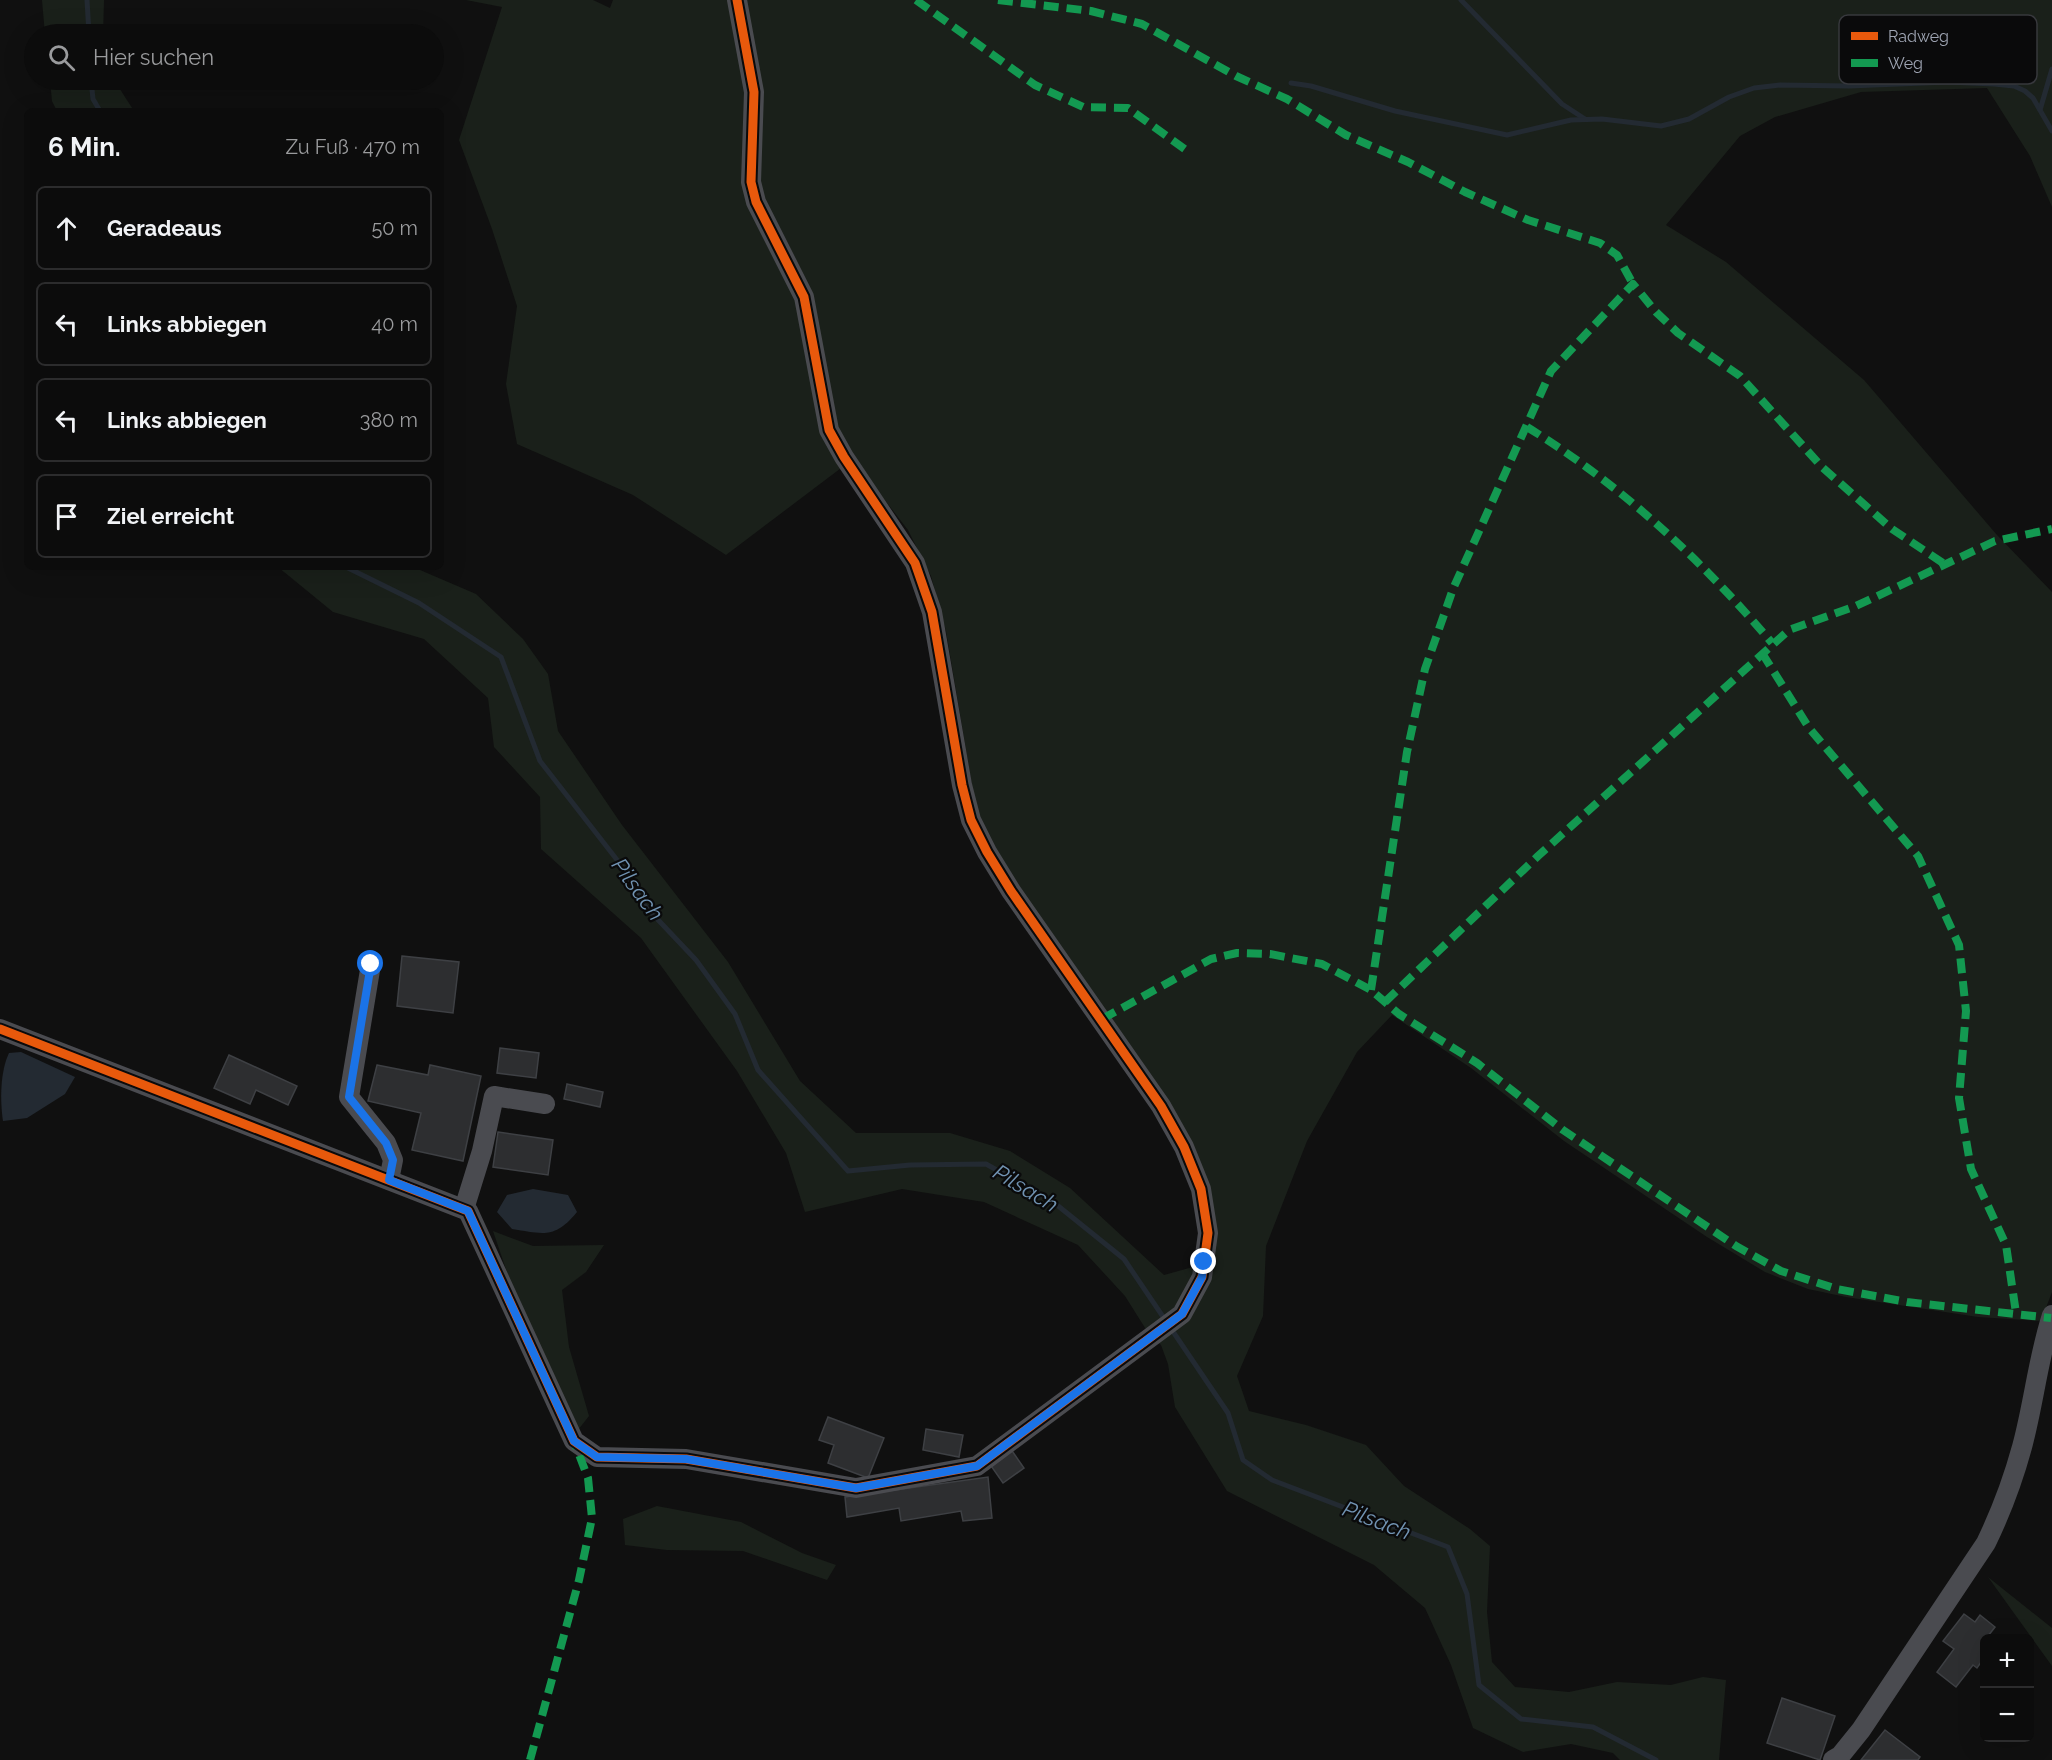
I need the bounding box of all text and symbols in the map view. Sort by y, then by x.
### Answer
legend [1839,15,2037,84]
search box [24,24,444,90]
text: Radweg [1888,27,1949,46]
icon: search [45,41,78,74]
text: Hier suchen [93,44,214,70]
text: Weg [1888,54,1923,73]
text: 6 Min. [48,132,121,162]
text: Zu Fuß · 470 m [286,135,420,159]
icon: ahead [50,212,83,245]
text: Geradeaus [107,215,222,241]
text: 50 m [371,216,418,240]
icon: left [50,308,83,341]
text: Links abbiegen [107,311,267,337]
text: 40 m [371,312,418,336]
icon: left [50,404,83,437]
text: Links abbiegen [107,407,267,433]
text: 380 m [360,408,418,432]
icon: arrive [50,500,83,533]
text: Ziel erreicht [107,503,234,529]
water label: Pilsach [607,853,669,925]
route start [357,950,383,976]
water label: Pilsach [989,1159,1063,1217]
route end [1190,1248,1216,1274]
water label: Pilsach [1339,1495,1415,1545]
map controls [1980,1634,2034,1742]
button: + [1980,1634,2034,1688]
button: − [1980,1688,2034,1742]

